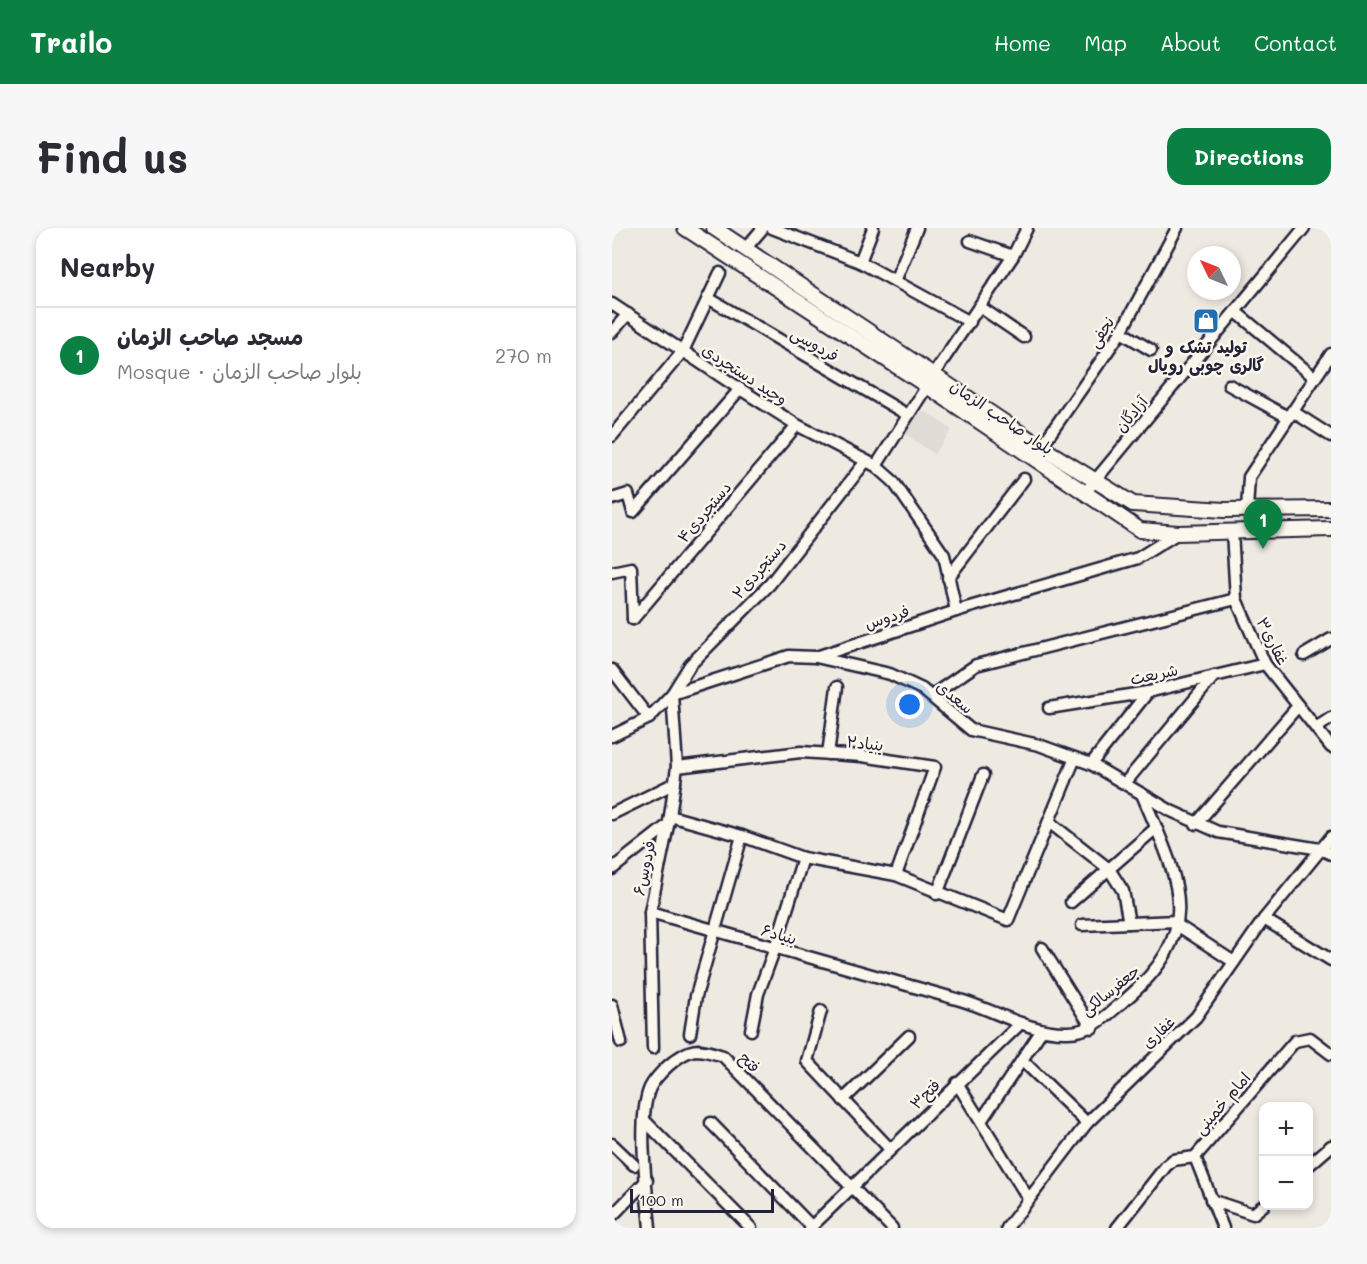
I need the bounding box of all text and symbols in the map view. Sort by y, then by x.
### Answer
text: Trailo [30,24,112,60]
text: Home [994,29,1051,56]
text: Map [1084,29,1127,56]
text: About [1160,29,1221,56]
text: Contact [1254,29,1337,56]
button: Directions [1167,128,1331,185]
text: Find us [36,129,188,184]
north arrow [1187,246,1241,300]
text: Nearby [60,250,155,284]
shop icon: تولید تشک و گالری چوبی رویال [1191,306,1221,336]
street label: نجفی [1083,312,1119,352]
text: مسجد صاحب الزمان [117,322,303,351]
street label: فردوسی [787,322,843,366]
place label: تولید تشک و گالری چوبی رویال [1148,336,1264,376]
street label: وحید دستجردی [699,338,792,409]
text: 1 [75,342,84,368]
text: 270 m [495,342,552,368]
text: Mosque · بلوار صاحب الزمان [117,358,362,384]
street label: بلوار صاحب الزمان [946,374,1058,460]
street label: آزادگان [1109,390,1152,436]
street label: دستجردی۴ [672,477,735,547]
pin: 1 [1244,500,1282,549]
street label: دستجردی۲ [727,534,790,603]
street label: فردوس [862,599,912,634]
street label: غفاری۳ [1252,613,1294,668]
street label: شریعت [1128,658,1180,689]
street label: سعدی [933,675,978,718]
your location [895,690,924,719]
street label: بنیاد۲ [845,730,885,755]
street label: فردوس۶ [627,839,660,897]
street label: بنیاد۶ [759,918,799,949]
street label: جعفرسالکی [1076,959,1144,1021]
street label: غفاری [1137,1011,1179,1052]
street label: فتح [735,1047,765,1077]
street label: امام خمینی [1189,1067,1257,1140]
street label: فتح۳ [905,1074,945,1114]
map controls [1259,1102,1313,1210]
button: + [1259,1102,1313,1156]
button: − [1259,1156,1313,1210]
scale bar [630,1186,774,1214]
text: 100 m [639,1189,684,1210]

